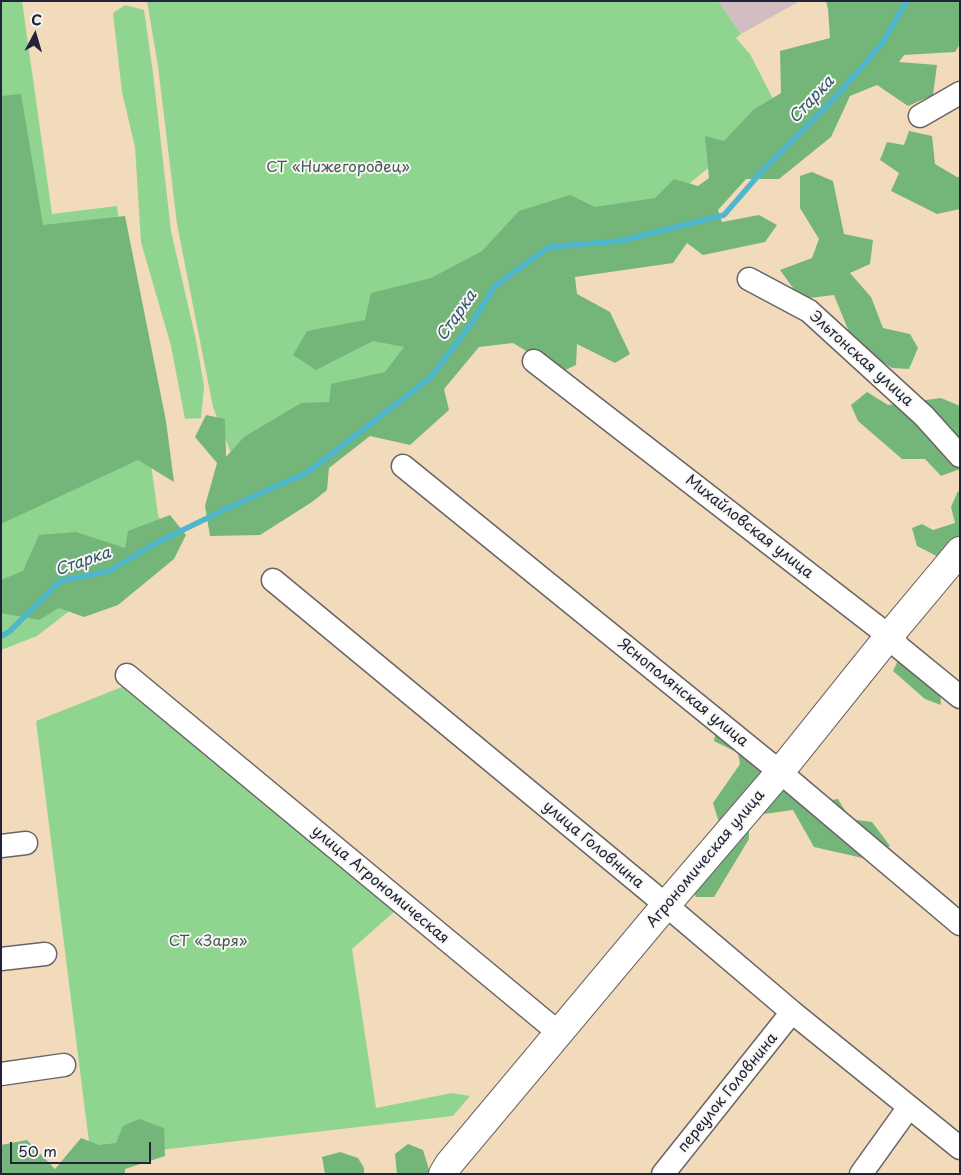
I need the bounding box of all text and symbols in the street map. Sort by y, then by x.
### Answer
text: С [30,9,43,31]
north arrow [10,10,60,60]
water label: Старка [785,72,839,128]
park label: СТ «Нижегородец» [266,159,410,177]
water label: Старка [433,287,481,345]
street label: Эльтонская улица [805,308,917,410]
street label: Михайловская улица [681,471,817,583]
water label: Старка [53,544,113,580]
street label: Яснополянская улица [614,635,752,751]
street label: Агрономическая улица [643,787,769,931]
street label: улица Головнина [539,797,647,893]
street label: улица Агрономическая [308,822,452,948]
park label: СТ «Заря» [169,933,247,951]
street label: переулок Головнина [674,1030,782,1156]
scale bar [12,1132,154,1164]
text: 50 m [18,1139,57,1162]

